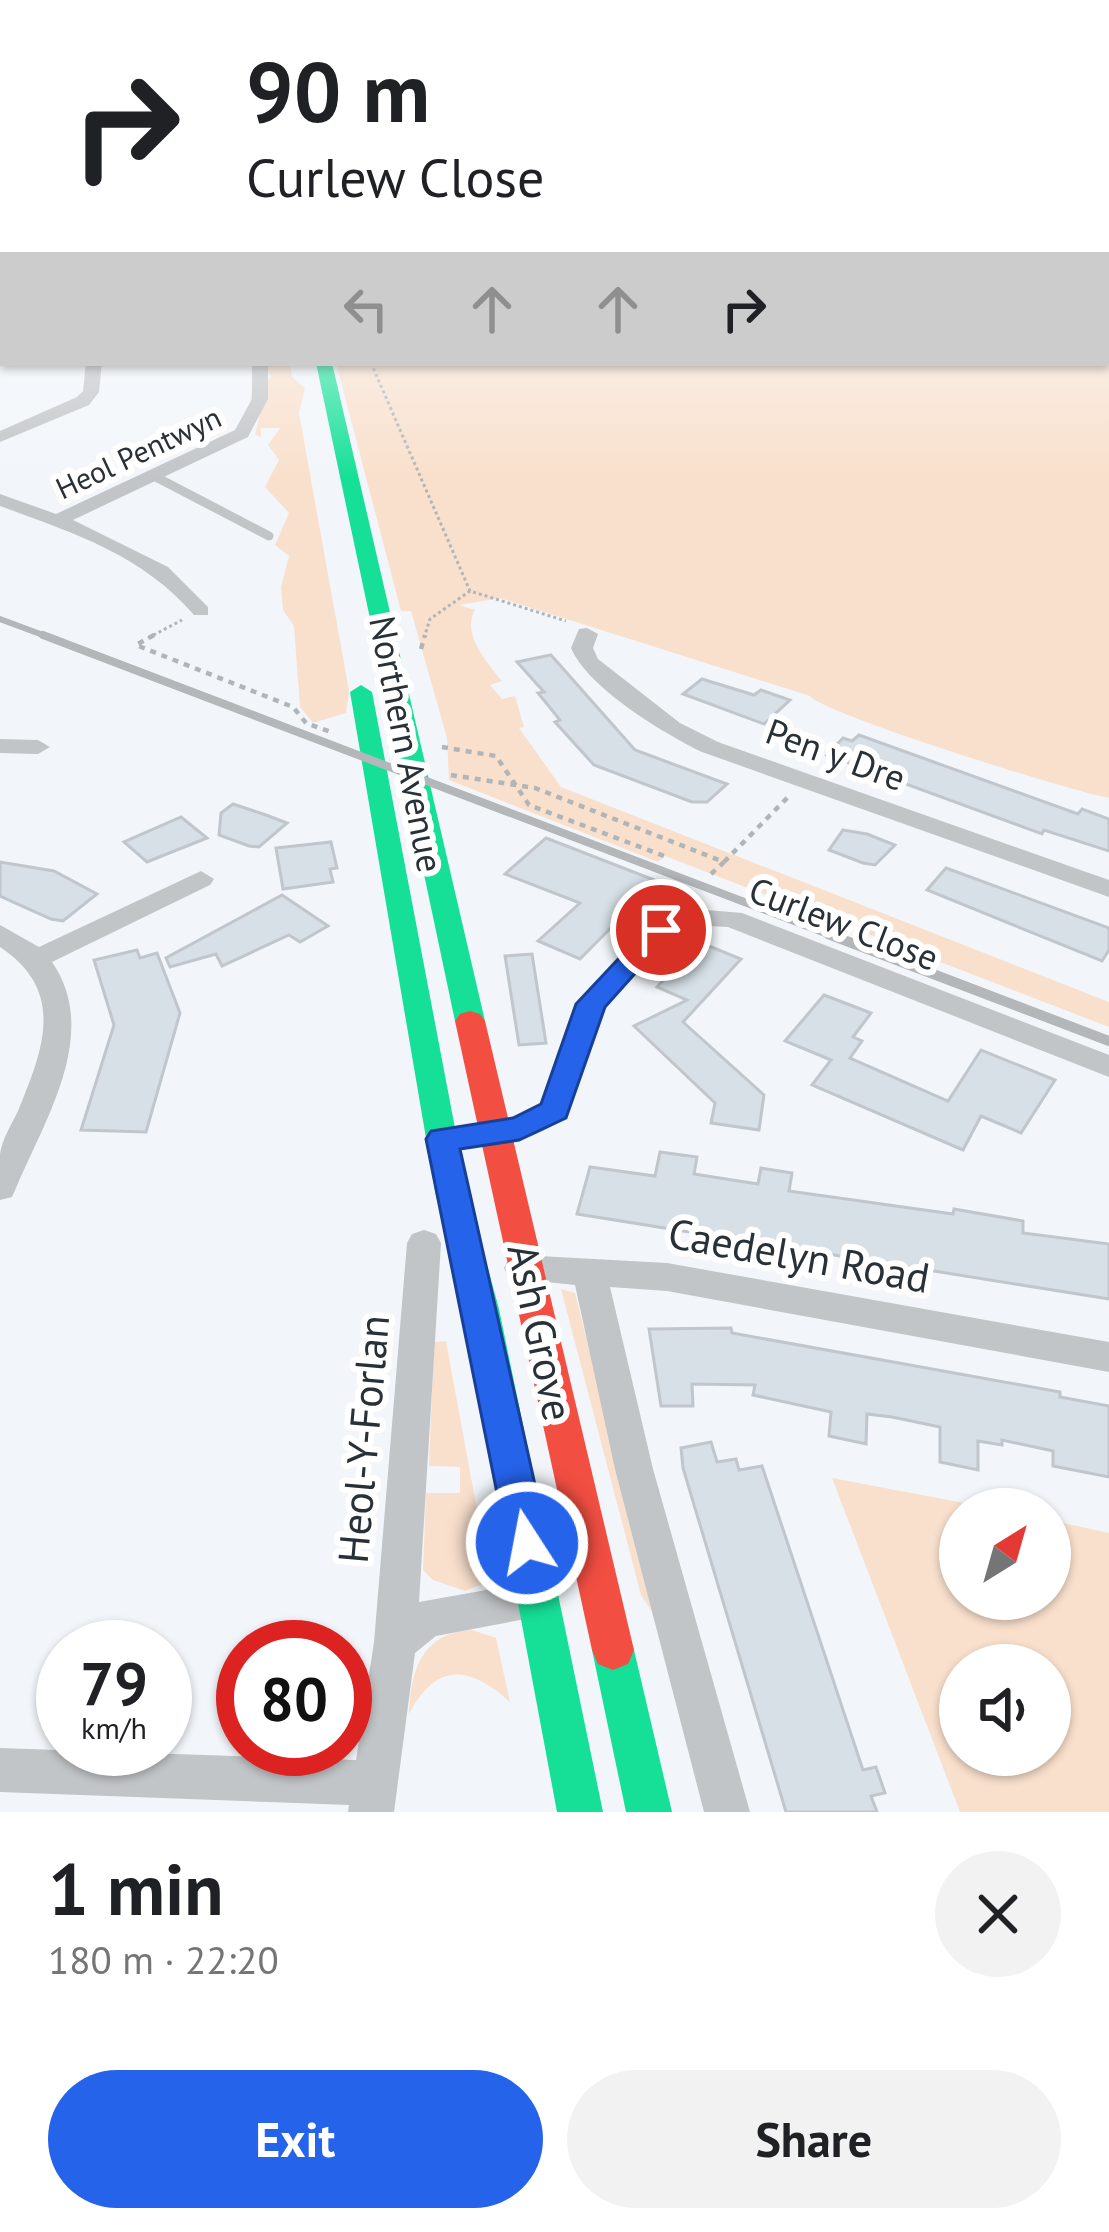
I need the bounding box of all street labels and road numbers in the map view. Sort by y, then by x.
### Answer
street label: Heol Pentwyn [49,397,227,507]
street label: Northern Avenue [359,612,455,876]
street label: Pen y Dre [760,707,912,801]
street label: Curlew Close [743,865,945,981]
street label: Caedelyn Road [664,1205,934,1305]
street label: Ash Grove [495,1238,587,1426]
street label: Heol-Y-Forlan [325,1313,401,1565]

